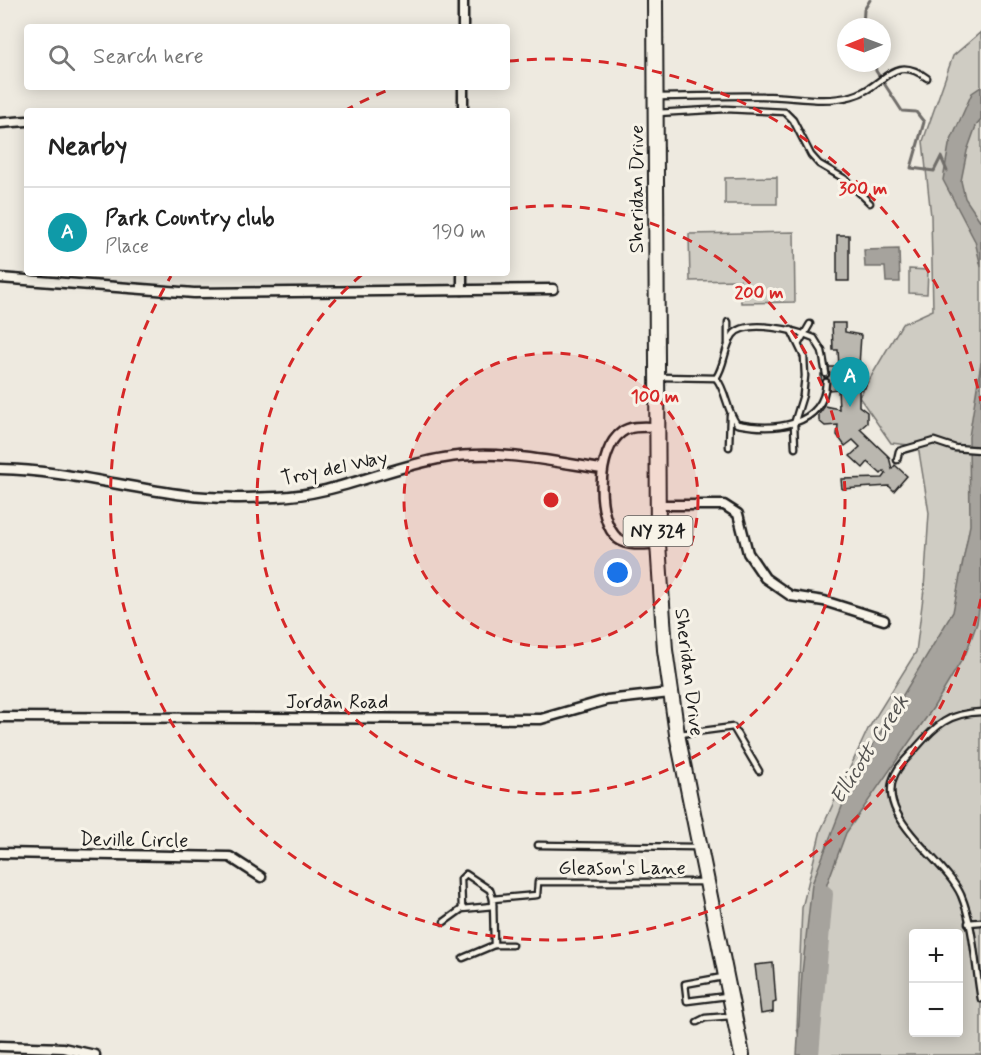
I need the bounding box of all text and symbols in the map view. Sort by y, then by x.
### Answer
north arrow [837,18,891,72]
search box [24,24,510,90]
icon: search [45,41,78,74]
text: Search here [93,43,204,71]
street label: Sheridan Drive [624,125,651,253]
text: Nearby [48,130,127,164]
text: 300 m [839,177,887,201]
text: Park Country club [105,205,275,233]
text: A [61,219,74,246]
text: 190 m [432,219,486,246]
text: Place [105,233,149,260]
text: 200 m [734,281,784,305]
pin: A [830,358,870,407]
text: 100 m [631,385,679,409]
street label: Troy del Way [279,444,390,493]
centre of rings [541,490,561,510]
road number: NY 324 [624,516,692,546]
your location [603,558,632,587]
street label: Sheridan Drive [667,607,710,738]
street label: Jordan Road [286,689,388,716]
water label: Ellicott Creek [824,690,916,810]
street label: Deville Circle [79,826,188,855]
street label: Gleason's Lane [558,855,686,882]
map controls [909,929,963,1037]
button: + [909,929,963,983]
button: − [909,983,963,1037]

